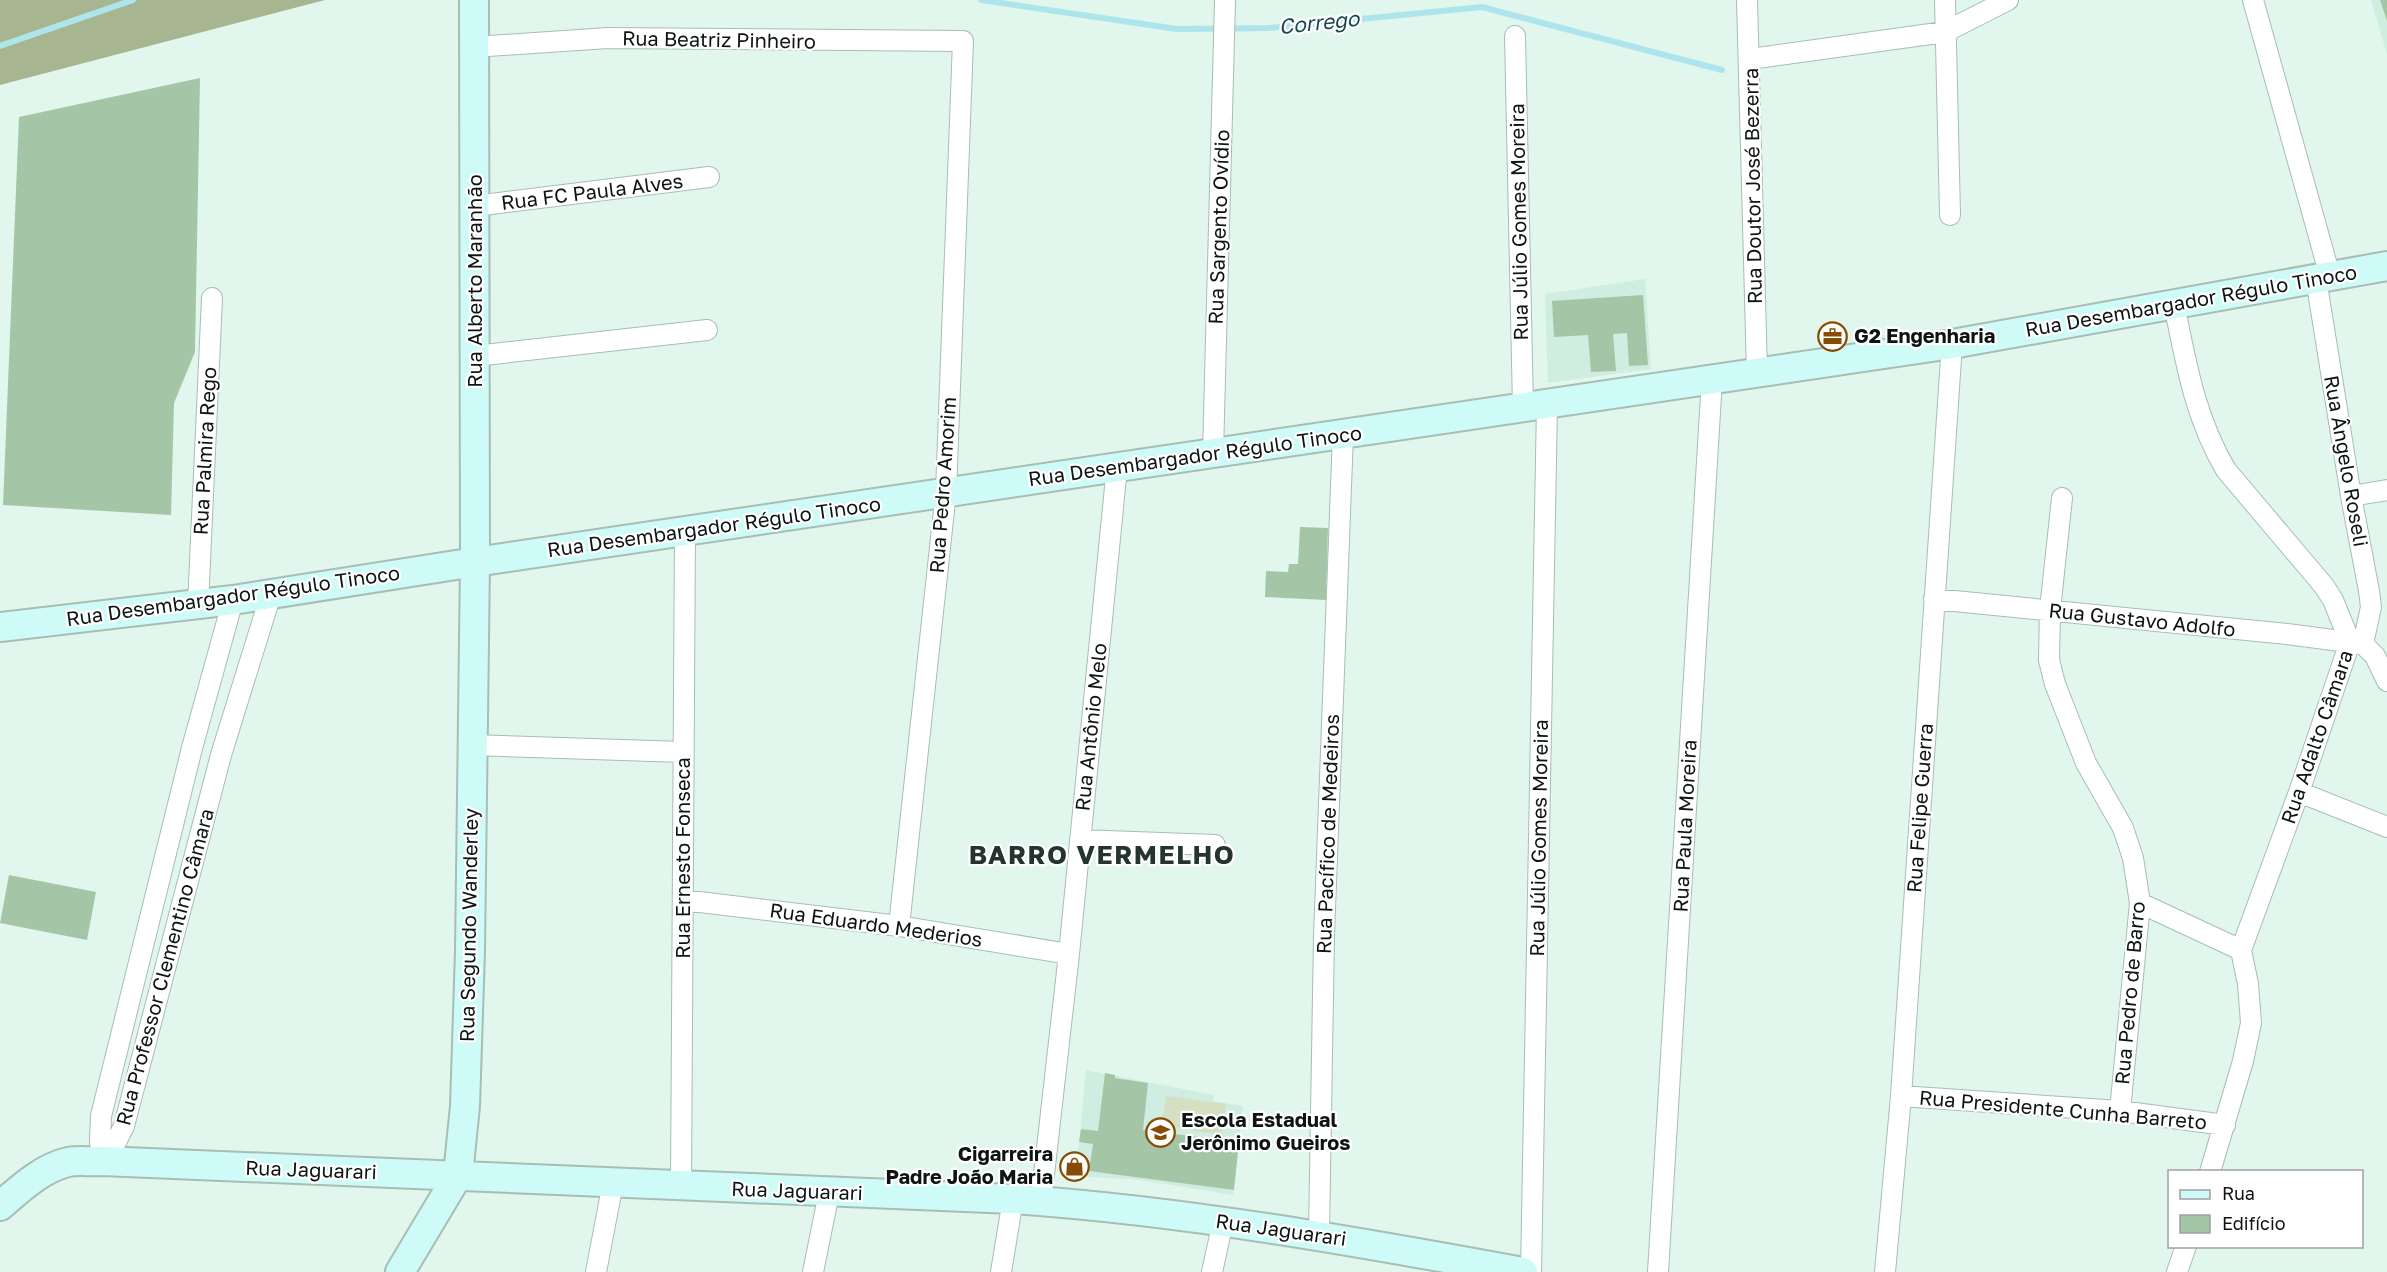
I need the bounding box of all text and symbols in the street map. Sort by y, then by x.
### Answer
water label: Corrego [1277,5,1362,39]
street label: Rua Beatriz Pinheiro [622,25,816,53]
street label: Rua Doutor José Bezerra [1738,68,1766,304]
street label: Rua Júlio Gomes Moreira [1504,103,1532,341]
street label: Rua Sargento Ovídio [1203,129,1233,325]
street label: Rua FC Paula Alves [500,168,684,214]
street label: Rua Alberto Maranhão [462,174,486,388]
street label: Rua Desembargador Régulo Tinoco [2023,259,2359,341]
office icon: G2 Engenharia [1817,320,1849,352]
place label: G2 Engenharia [1854,323,1995,347]
street label: Rua Palmira Rego [188,366,220,536]
street label: Rua Ângelo Roseli [2320,373,2374,548]
street label: Rua Pedro Amorim [924,396,960,574]
street label: Rua Desembargador Régulo Tinoco [1027,420,1363,490]
street label: Rua Desembargador Régulo Tinoco [546,491,882,561]
street label: Rua Desembargador Régulo Tinoco [65,560,401,630]
street label: Rua Gustavo Adolfo [2048,597,2237,641]
street label: Rua Antônio Melo [1069,642,1111,812]
street label: Rua Adalto Câmara [2275,647,2357,827]
street label: Rua Pacífico de Medeiros [1311,714,1343,954]
street label: Rua Júlio Gomes Moreira [1524,719,1552,957]
street label: Rua Felipe Guerra [1901,722,1937,894]
street label: Rua Paula Moreira [1667,739,1701,913]
street label: Rua Ernesto Fonseca [670,757,694,959]
street label: Rua Professor Clementino Câmara [110,806,218,1128]
street label: Rua Segundo Wanderley [454,808,482,1042]
district label: BARRO VERMELHO [969,839,1235,870]
street label: Rua Eduardo Mederios [768,897,984,951]
street label: Rua Pedro de Barro [2109,900,2149,1086]
street label: Rua Presidente Cunha Barreto [1918,1084,2208,1134]
place label: Escola Estadual Jerônimo Gueiros [1181,1107,1350,1154]
school or university icon: Escola Estadual Jerônimo Gueiros [1144,1116,1176,1148]
place label: Cigarreira Padre João Maria [885,1141,1053,1188]
shop icon: Cigarreira Padre João Maria [1058,1150,1090,1182]
street label: Rua Jaguarari [245,1155,377,1183]
legend [2168,1170,2363,1248]
street label: Rua Jaguarari [731,1176,863,1204]
text: Rua [2222,1182,2255,1204]
street label: Rua Jaguarari [1214,1208,1348,1250]
text: Edifício [2222,1212,2286,1234]

